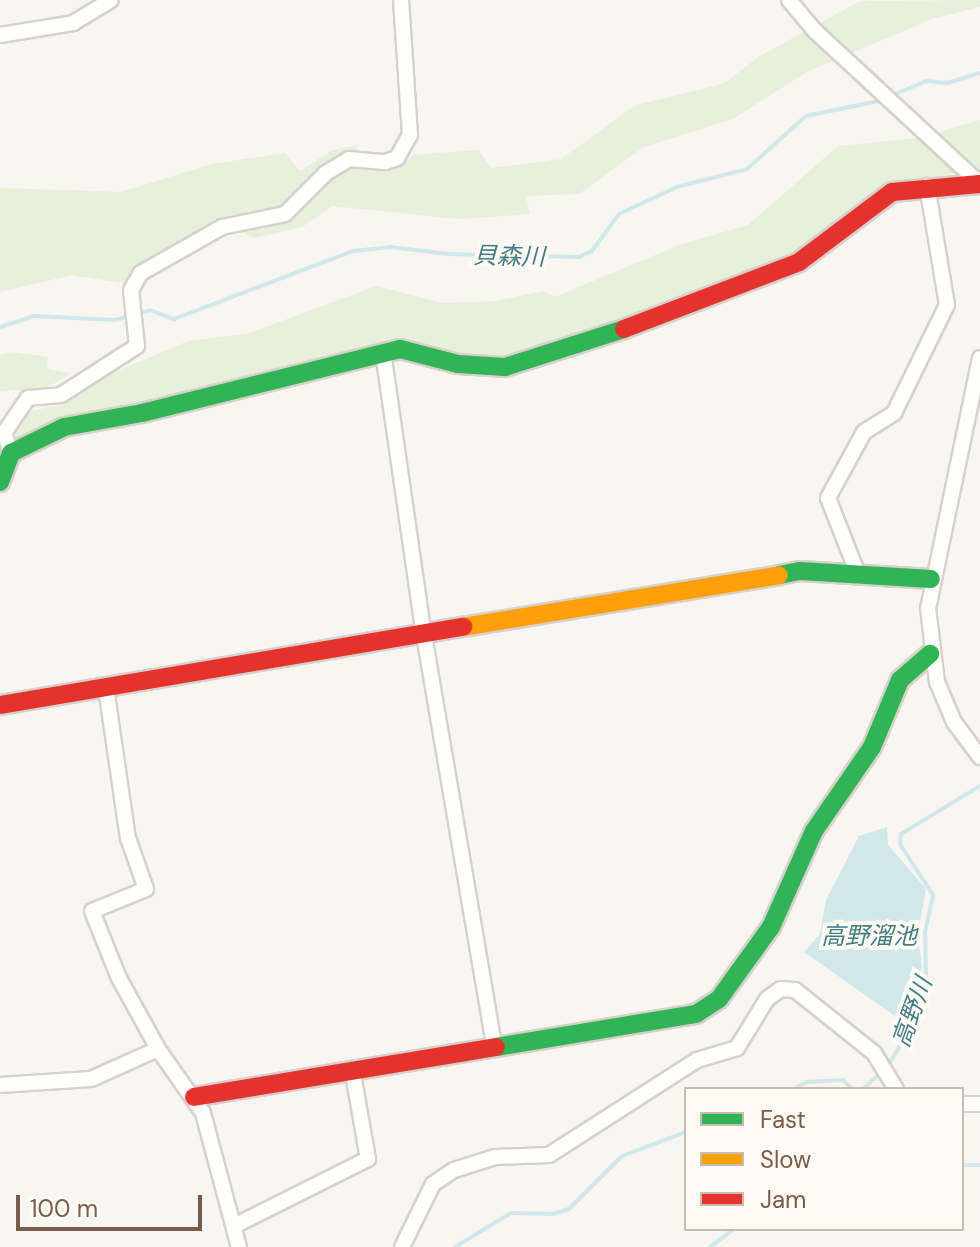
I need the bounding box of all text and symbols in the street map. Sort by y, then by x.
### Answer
water label: 貝森川 [473,241,545,271]
water label: 高野溜池 [821,922,917,950]
water label: 高野川 [886,973,938,1051]
legend [684,1087,964,1231]
text: Fast [760,1104,806,1135]
text: Slow [760,1144,811,1175]
scale bar [20,1179,206,1229]
text: Jam [760,1184,806,1215]
text: 100 m [30,1193,98,1224]

